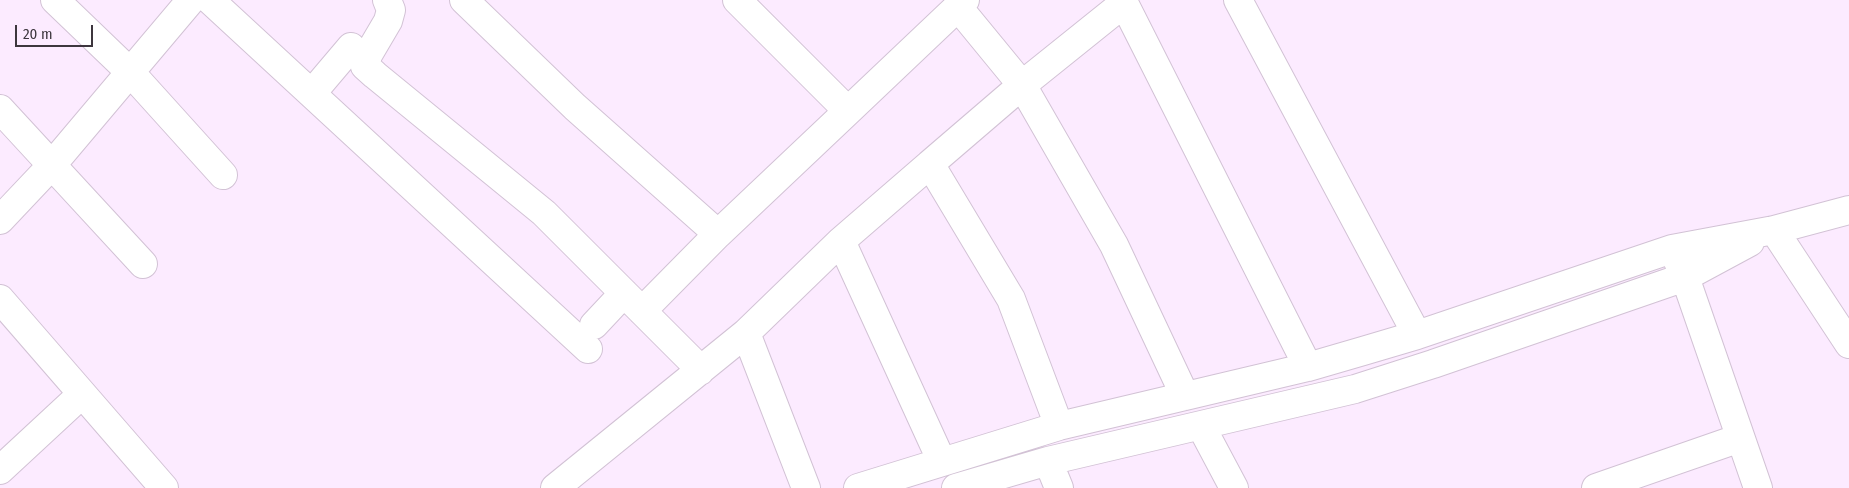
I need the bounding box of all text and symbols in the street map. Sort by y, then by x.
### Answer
scale bar [18,15,95,47]
text: 20 m [23,25,53,43]

